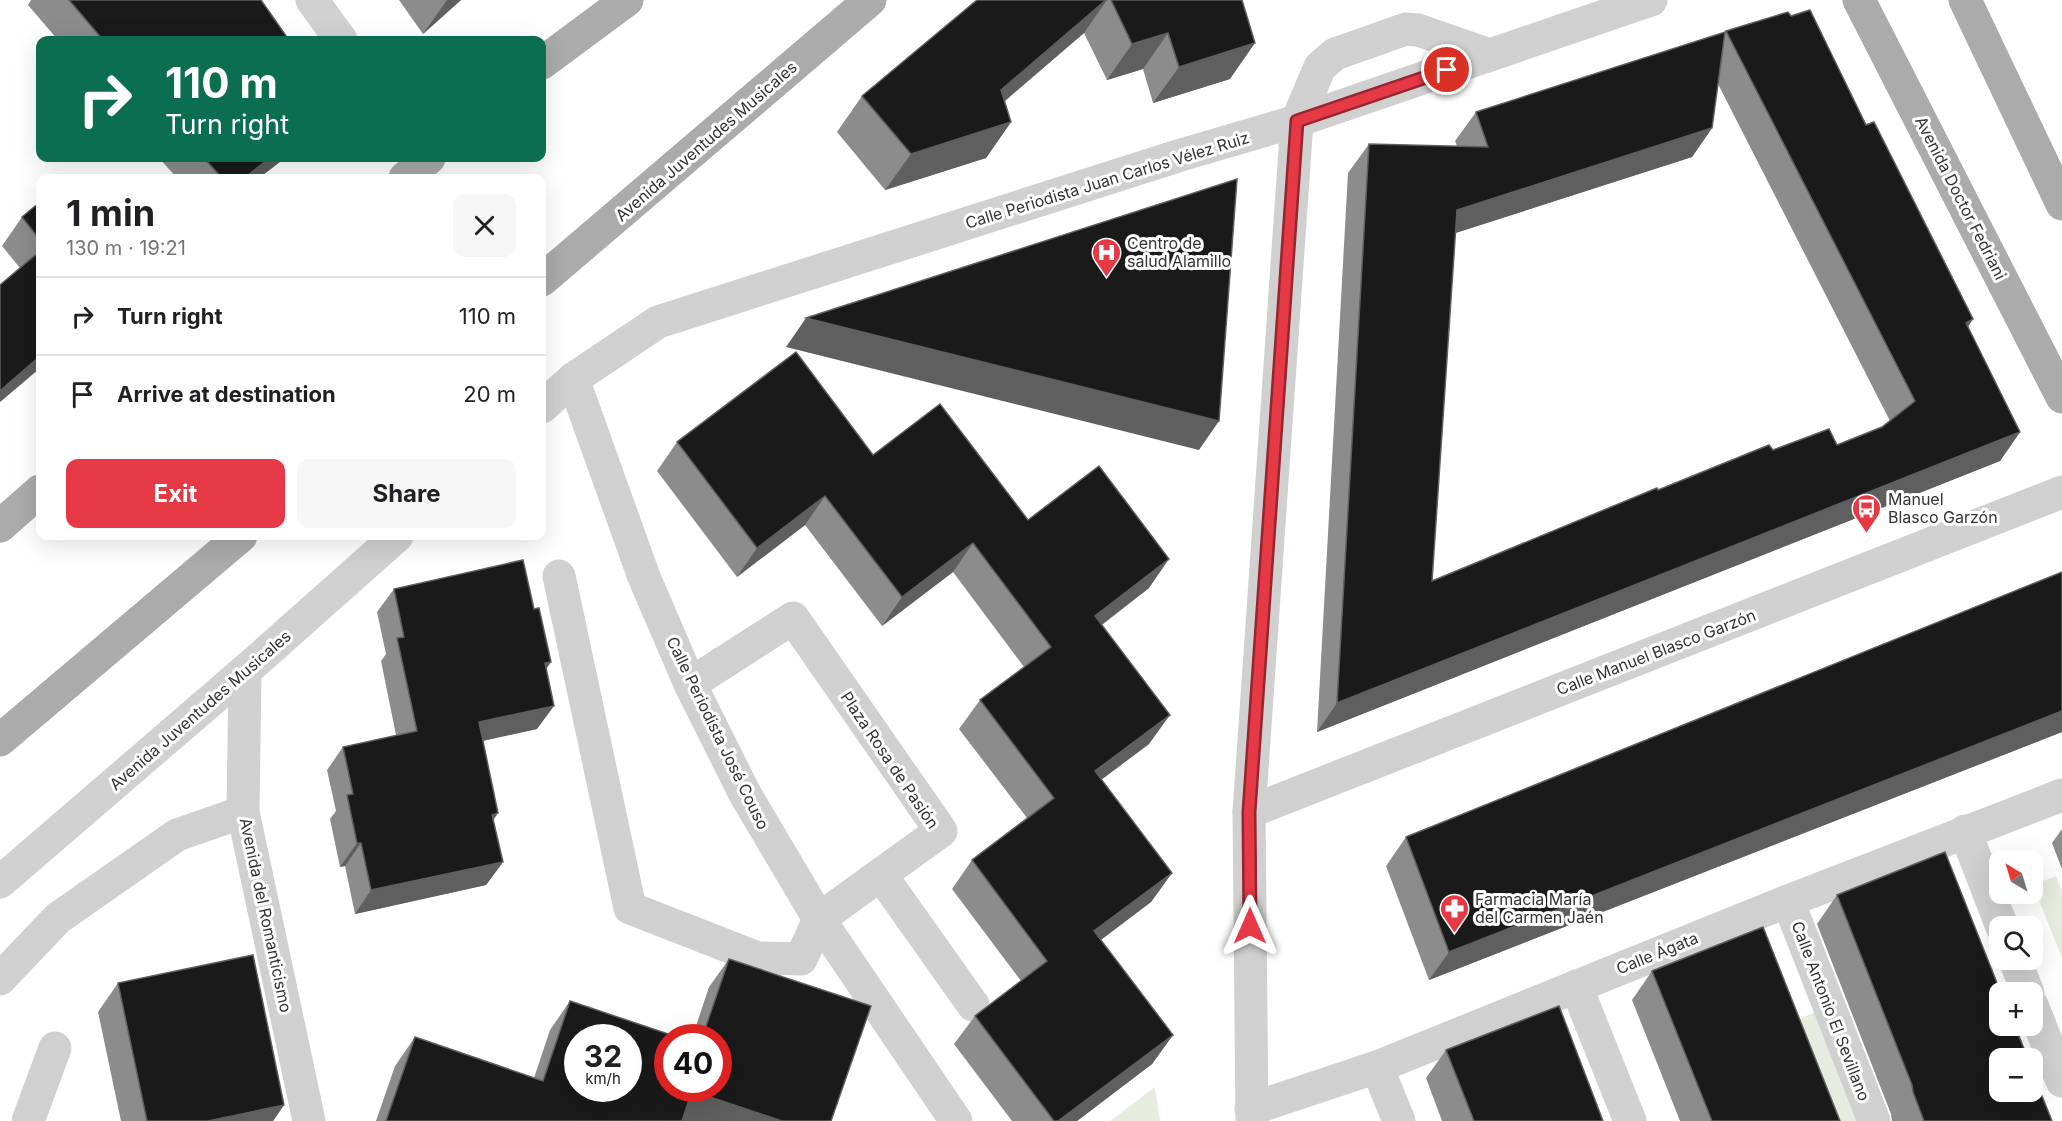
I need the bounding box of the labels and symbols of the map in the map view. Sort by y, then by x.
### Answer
pin [1421,44,1472,95]
street label: Avenida Juventudes Musicales [611,57,801,225]
street label: Avenida Doctor Fedriani [1911,113,2011,283]
street label: Calle Periodista Juan Carlos Vélez Ruiz [963,127,1251,233]
place label: Centro de salud Alamillo [1127,233,1231,271]
hospital icon: Centro de salud Alamillo [1090,236,1122,278]
place label: Manuel Blasco Garzón [1888,489,1998,527]
bus stop icon: Manuel Blasco Garzón [1851,492,1883,534]
street label: Calle Manuel Blasco Garzón [1554,605,1758,699]
street label: Avenida Juventudes Musicales [105,626,295,794]
street label: Calle Periodista José Couso [663,633,773,833]
street label: Plaza Rosa de Pasión [837,688,943,832]
street label: Avenida del Romanticismo [236,816,296,1014]
north arrow [1989,850,2043,904]
place label: Farmacia María del Carmen Jaén [1475,889,1604,927]
pharmacy icon: Farmacia María del Carmen Jaén [1438,892,1470,934]
position arrow [1218,894,1282,958]
street label: Calle Antonio El Sevillano [1787,918,1875,1104]
street label: Calle Ágata [1613,928,1701,978]
speed limit sign: 40 [654,1024,732,1102]

